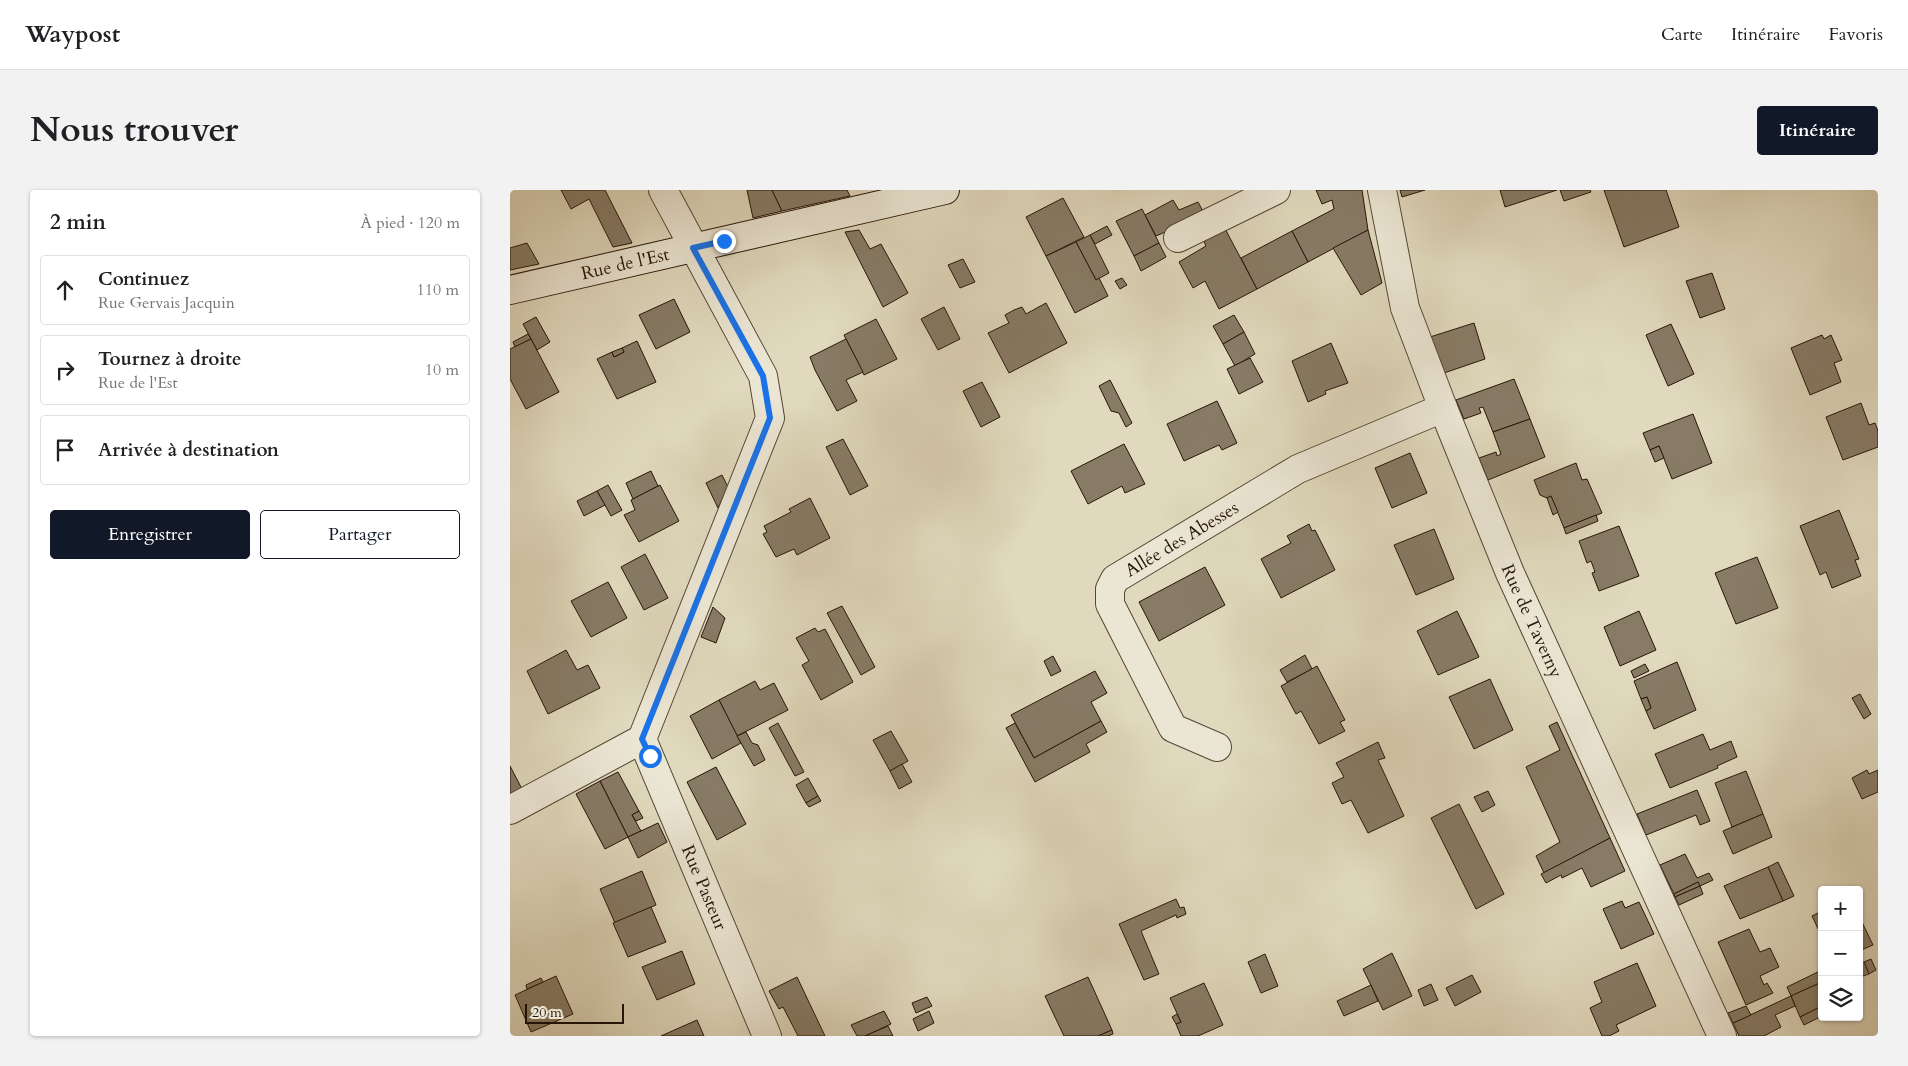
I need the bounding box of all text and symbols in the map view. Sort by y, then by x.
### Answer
text: Waypost [25,18,120,51]
text: Carte [1661,22,1703,47]
text: Itinéraire [1731,22,1800,47]
text: Favoris [1828,22,1883,47]
text: Nous trouver [30,106,238,154]
button: Itinéraire [1757,106,1878,155]
text: 2 min [50,208,106,237]
text: À pied · 120 m [360,212,460,234]
route end [713,230,736,253]
street label: Rue de l'Est [579,241,672,286]
text: Continuez [98,266,189,292]
icon: ahead [51,276,79,304]
text: 110 m [417,279,459,301]
text: Rue Gervais Jacquin [98,292,235,314]
text: Tournez à droite [98,346,241,372]
icon: right [51,356,79,384]
text: 10 m [425,359,459,381]
text: Rue de l'Est [98,372,178,394]
icon: arrive [51,436,79,464]
text: Arrivée à destination [98,437,279,463]
street label: Allée des Abesses [1120,495,1243,583]
button: Enregistrer [50,510,250,559]
button: Partager [260,510,460,559]
street label: Rue de Taverny [1495,560,1569,682]
route start [639,745,662,768]
street label: Rue Pasteur [675,841,734,934]
map controls [1818,886,1863,1021]
button: + [1818,886,1863,931]
button: − [1818,931,1863,976]
button: layers [1818,976,1863,1021]
scale bar [525,1001,624,1024]
text: 20 m [532,1003,562,1022]

